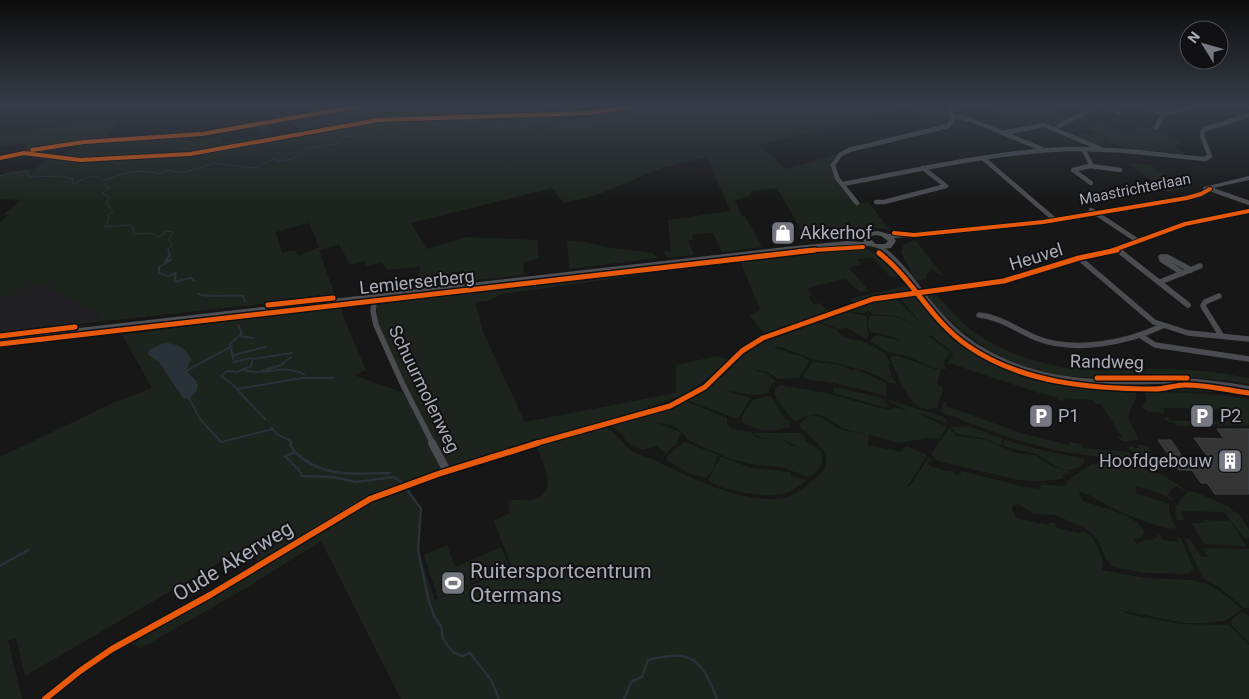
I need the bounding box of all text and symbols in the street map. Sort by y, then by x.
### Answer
north arrow [1179,20,1229,70]
text: N [1184,28,1203,46]
street label: Maastrichterlaan [1078,169,1192,209]
shop icon: Akkerhof [770,220,796,246]
place label: Akkerhof [800,222,873,243]
street label: Heuvel [1007,238,1065,275]
street label: Lemierserberg [358,265,476,298]
street label: Schuurmolenweg [385,322,464,456]
street label: Randweg [1070,350,1144,373]
parking icon: P1 [1028,403,1054,429]
parking icon: P2 [1189,403,1215,429]
place label: P1 [1058,405,1079,426]
place label: P2 [1220,405,1241,426]
building icon: Hoofdgebouw [1217,448,1243,474]
place label: Hoofdgebouw [1099,450,1212,471]
street label: Oude Akerweg [169,516,297,606]
place label: Ruitersportcentrum Otermans [470,559,652,607]
sports icon: Ruitersportcentrum Otermans [440,570,466,596]

